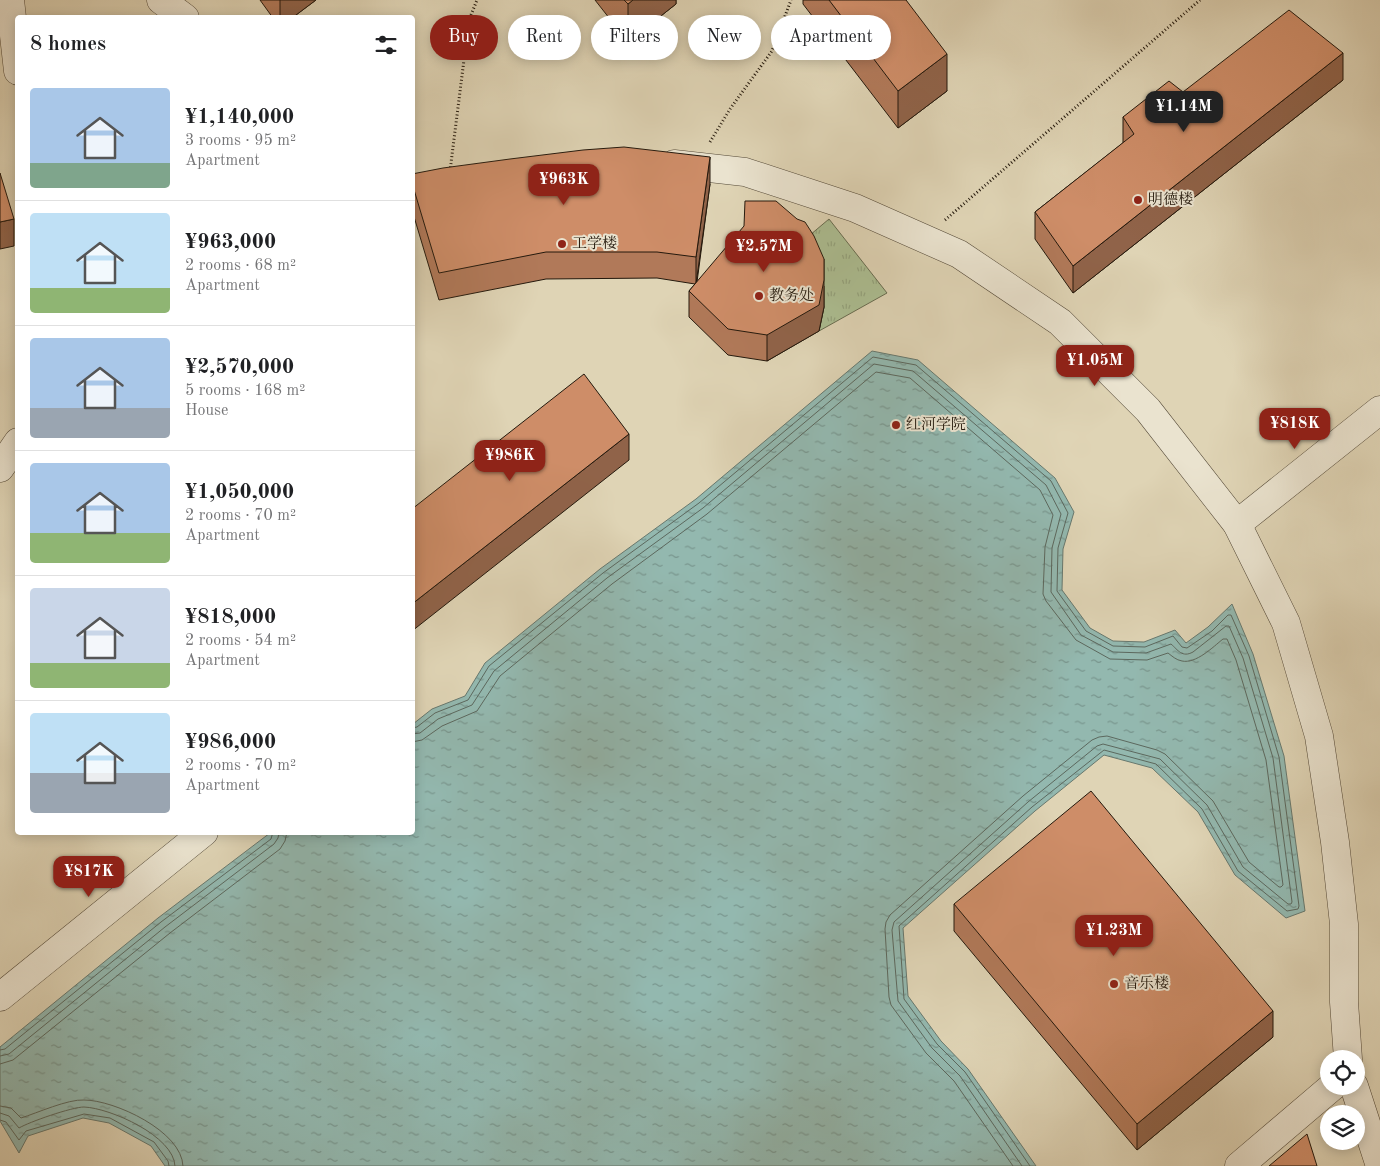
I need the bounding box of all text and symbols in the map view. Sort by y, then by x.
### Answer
chip: Buy [430,15,498,60]
chip: Rent [508,15,581,60]
chip: Filters [591,15,678,60]
chip: New [688,15,761,60]
chip: Apartment [771,15,891,60]
icon: filters [372,31,400,59]
text: 8 homes [30,34,106,55]
pin: ¥1.14M [1143,90,1225,133]
text: ¥1.14M [1156,99,1212,115]
text: ¥1,140,000 [185,107,294,128]
icon: home [70,108,130,168]
text: 3 rooms · 95 m² [185,133,296,149]
text: Apartment [185,153,260,169]
pin: ¥963K [529,164,599,206]
text: ¥963K [539,172,589,188]
place label: 明德楼 [1148,191,1193,208]
marker: 明德楼 [1132,194,1144,206]
pin: ¥2.57M [723,230,805,273]
text: ¥963,000 [185,232,276,253]
icon: home [70,233,130,293]
place label: 工学楼 [572,235,617,252]
marker: 工学楼 [556,238,568,250]
text: ¥2.57M [736,239,792,255]
text: 2 rooms · 68 m² [185,258,296,274]
text: Apartment [185,278,260,294]
place label: 教务处 [769,287,814,304]
marker: 教务处 [753,290,765,302]
pin: ¥1.05M [1054,344,1136,387]
text: ¥1.05M [1067,353,1123,369]
text: ¥2,570,000 [185,357,294,378]
icon: home [70,358,130,418]
text: 5 rooms · 168 m² [185,383,305,399]
text: House [185,403,228,419]
pin: ¥818K [1260,408,1330,450]
place label: 红河学院 [906,416,966,433]
text: ¥818K [1270,416,1320,432]
marker: 红河学院 [890,419,902,431]
pin: ¥986K [475,440,545,482]
text: ¥986K [485,448,535,464]
text: ¥1,050,000 [185,482,294,503]
icon: home [70,483,130,543]
text: 2 rooms · 70 m² [185,508,296,524]
text: Apartment [185,528,260,544]
text: ¥818,000 [185,607,276,628]
icon: home [70,608,130,668]
text: 2 rooms · 54 m² [185,633,296,649]
text: Apartment [185,653,260,669]
text: ¥986,000 [185,732,276,753]
icon: home [70,733,130,793]
text: 2 rooms · 70 m² [185,758,296,774]
text: Apartment [185,778,260,794]
pin: ¥817K [54,856,124,898]
text: ¥817K [64,864,114,880]
pin: ¥1.23M [1073,914,1155,957]
text: ¥1.23M [1086,923,1142,939]
place label: 音乐楼 [1124,975,1169,992]
marker: 音乐楼 [1108,978,1120,990]
map controls [1320,1050,1365,1150]
button: locate [1320,1050,1365,1095]
button: layers [1320,1105,1365,1150]

